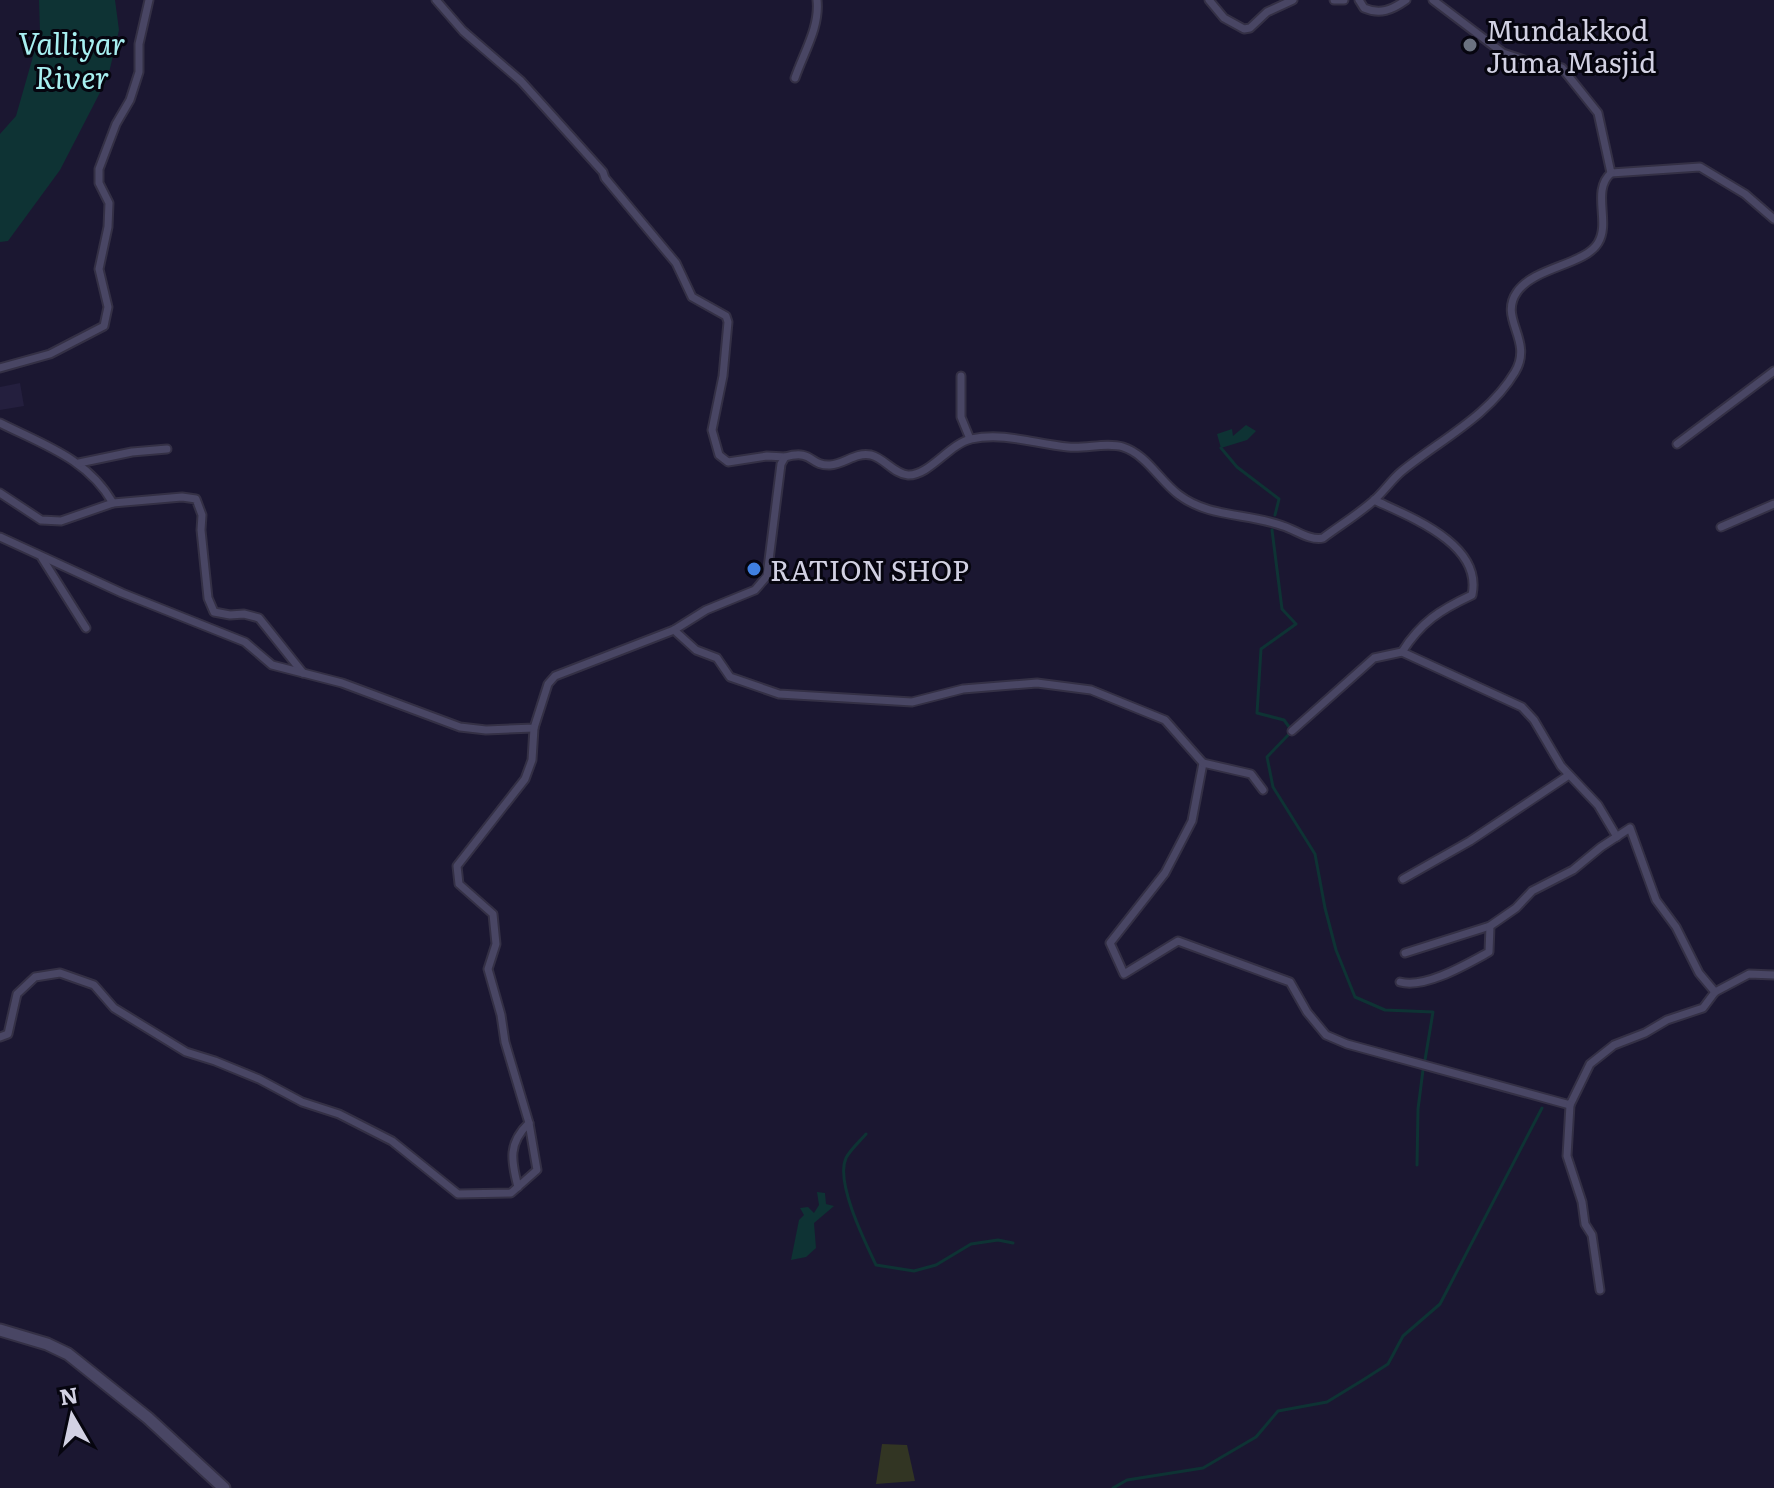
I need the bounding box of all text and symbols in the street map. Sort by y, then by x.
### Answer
place label: Mundakkod Juma Masjid [1486,8,1656,82]
water label: Valliyar River [18,20,126,98]
marker: Mundakkod Juma Masjid [1461,36,1479,54]
place label: RATION SHOP [770,548,969,590]
marker: RATION SHOP [745,560,763,578]
north arrow [32,1376,112,1456]
text: N [57,1377,80,1413]

